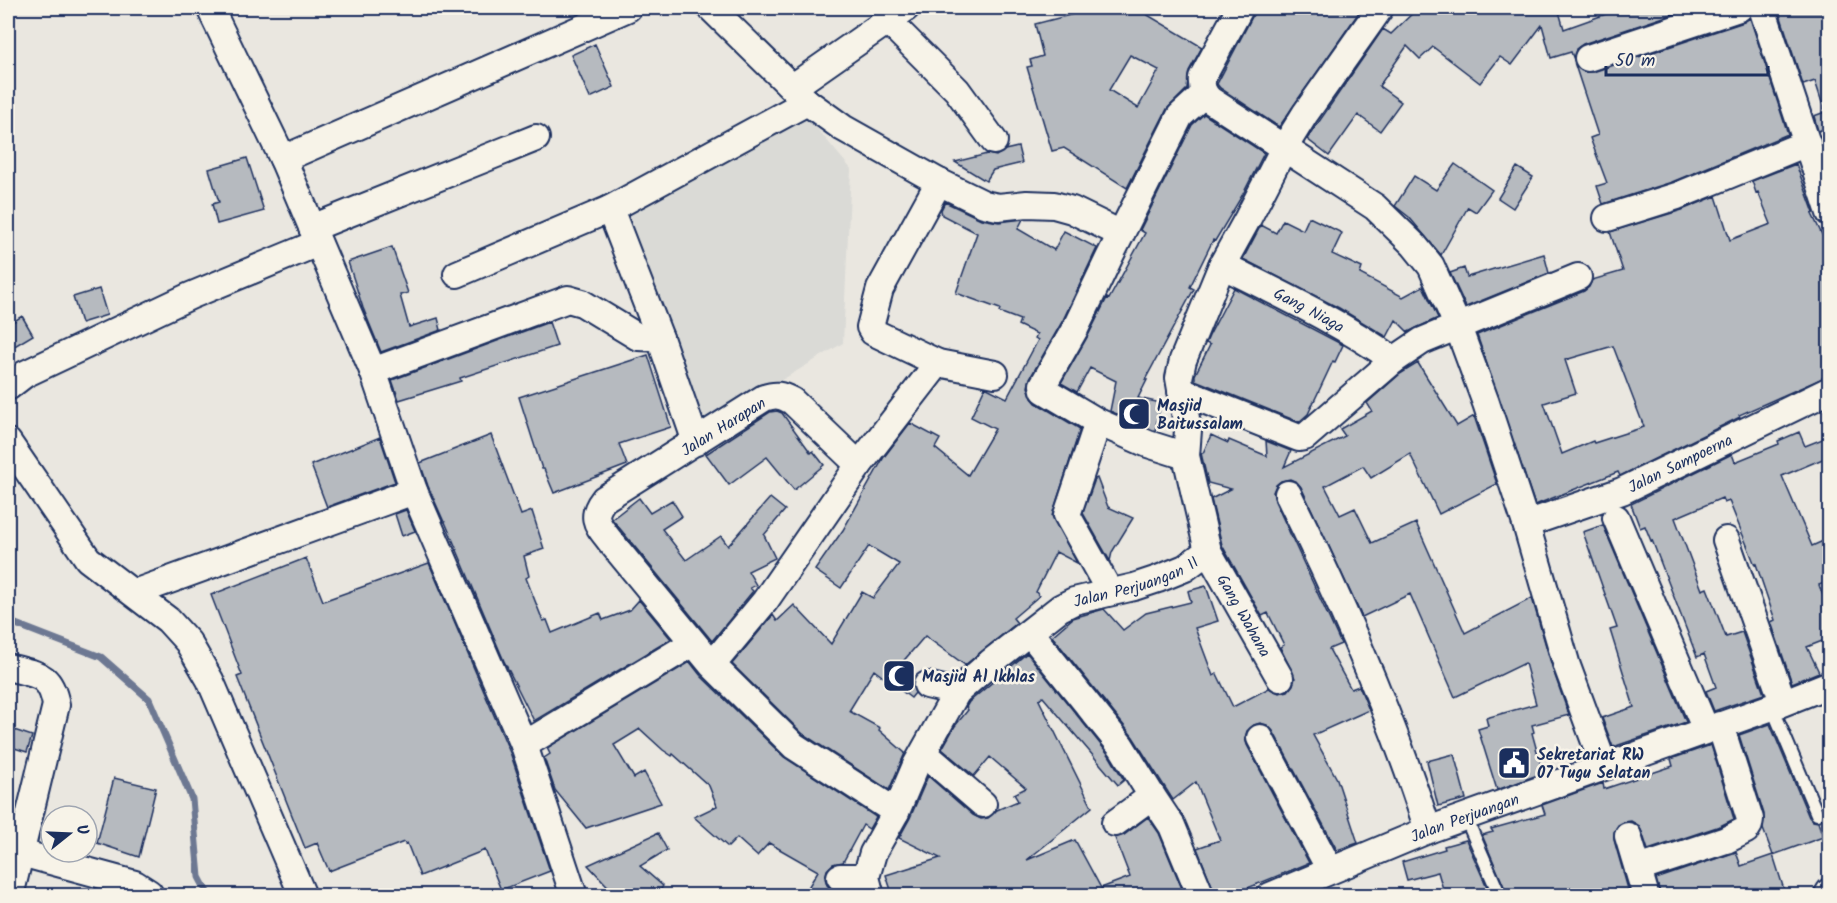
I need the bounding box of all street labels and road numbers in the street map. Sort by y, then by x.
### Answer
street label: Gang Niaga [1269,282,1349,340]
street label: Jalan Harapan [676,391,771,463]
street label: Jalan Sampoerna [1624,428,1737,500]
street label: Jalan Perjuangan II [1071,551,1205,615]
street label: Gang Wahana [1210,570,1277,662]
street label: Jalan Perjuangan [1407,787,1523,850]

